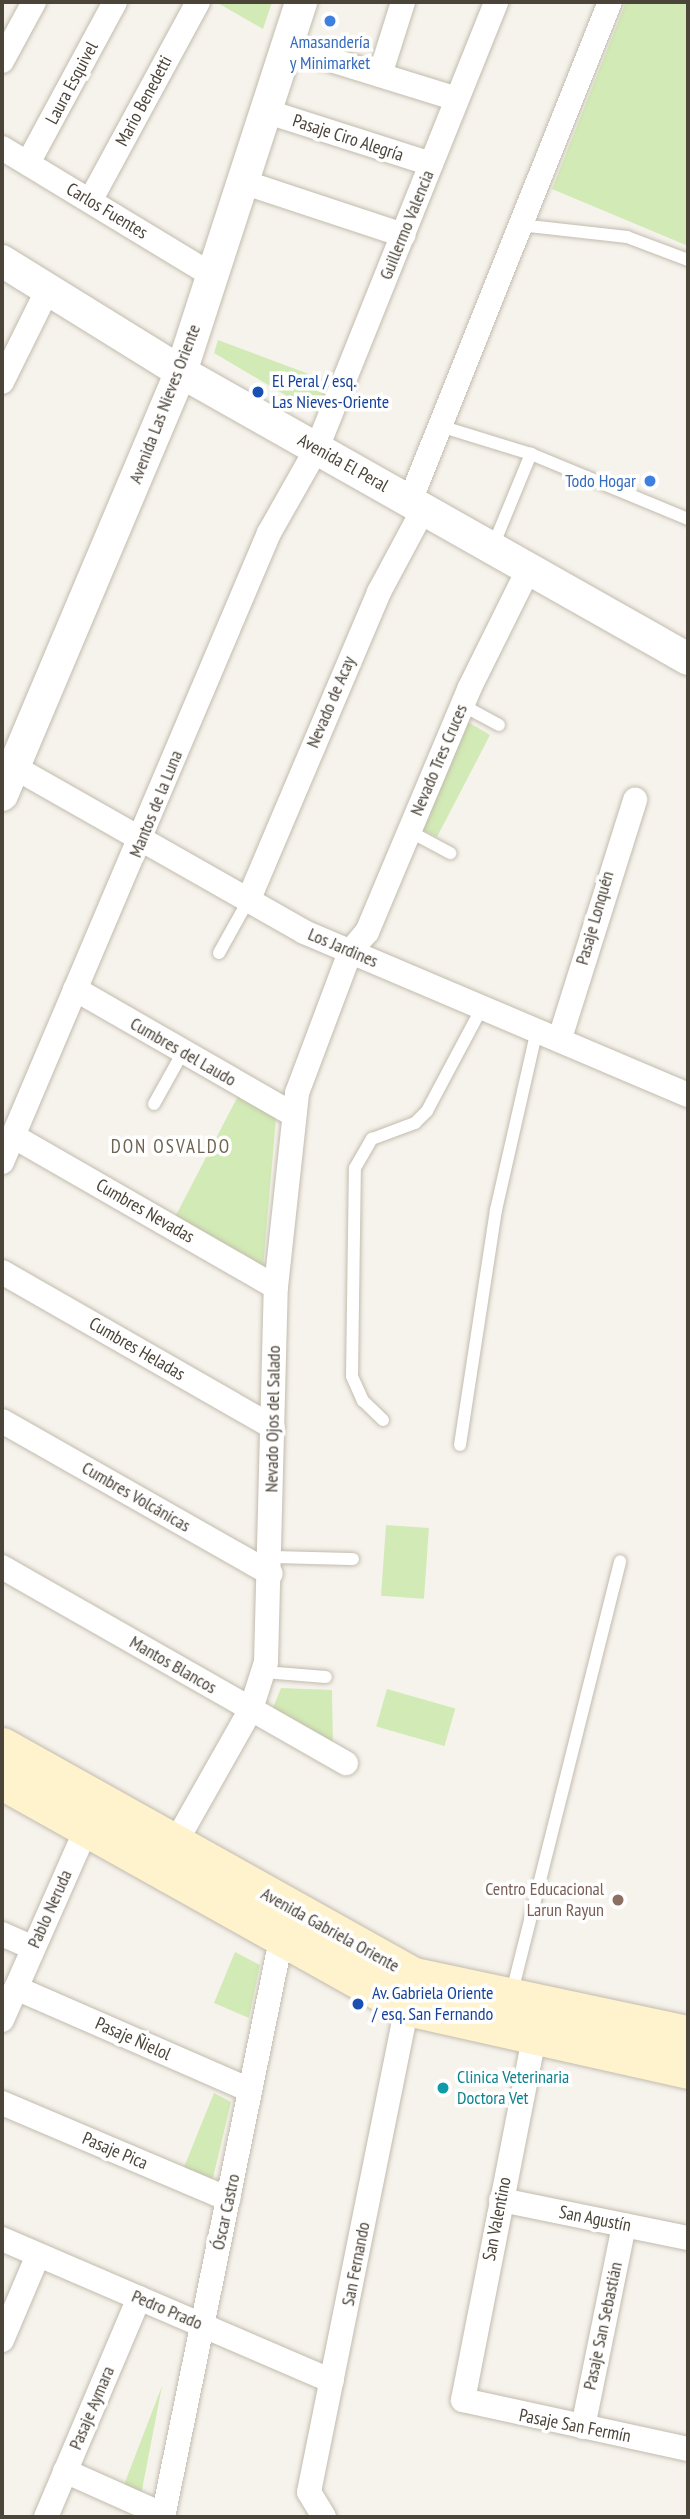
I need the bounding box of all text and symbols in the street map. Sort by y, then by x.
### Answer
marker: Amasandería y Minimarket [322,13,338,29]
place label: Amasandería y Minimarket [290,32,370,74]
street label: Laura Esquivel [41,38,103,128]
street label: Mario Benedetti [111,52,177,150]
street label: Pasaje Ciro Alegría [290,110,406,166]
street label: Guillermo Valencia [375,167,439,283]
street label: Carlos Fuentes [62,178,152,244]
street label: Avenida Las Nieves Oriente [125,321,205,487]
place label: El Peral / esq. Las Nieves-Oriente [272,371,389,414]
marker: El Peral / esq. Las Nieves-Oriente [250,384,266,400]
street label: Avenida El Peral [294,429,392,497]
place label: Todo Hogar [565,470,636,492]
marker: Todo Hogar [642,473,658,489]
street label: Nevado de Acay [302,653,360,751]
street label: Nevado Tres Cruces [406,701,472,819]
street label: Mantos de la Luna [125,747,187,861]
street label: Pasaje Lonquén [571,869,619,967]
street label: Los Jardines [305,924,381,972]
street label: Cumbres del Laudo [126,1013,240,1091]
district label: DON OSVALDO [112,1136,230,1158]
street label: Cumbres Nevadas [92,1174,198,1248]
street label: Cumbres Heladas [85,1313,189,1385]
street label: Nevado Ojos del Salado [261,1345,285,1493]
street label: Cumbres Volcánicas [78,1457,194,1537]
street label: Mantos Blancos [126,1631,220,1699]
street label: Pablo Neruda [23,1867,77,1951]
place label: Centro Educacional Larun Rayun [485,1879,604,1922]
street label: Avenida Gabriela Oriente [257,1883,403,1977]
marker: Centro Educacional Larun Rayun [610,1892,626,1908]
place label: Av. Gabriela Oriente / esq. San Fernando [372,1983,495,2025]
marker: Av. Gabriela Oriente / esq. San Fernando [350,1996,366,2012]
street label: Pasaje Ñielol [92,2013,174,2065]
place label: Clinica Veterinaria Doctora Vet [457,2067,570,2110]
marker: Clinica Veterinaria Doctora Vet [435,2080,451,2096]
street label: Pasaje Pica [79,2128,151,2174]
street label: Óscar Castro [207,2172,245,2252]
street label: San Valentino [478,2175,516,2263]
street label: San Agustín [557,2201,633,2237]
street label: San Fernando [337,2220,375,2308]
street label: Pasaje San Sebastián [579,2260,627,2392]
street label: Pedro Prado [128,2285,206,2335]
street label: Pasaje Aymara [65,2363,119,2453]
street label: Pasaje San Fermín [517,2405,633,2447]

